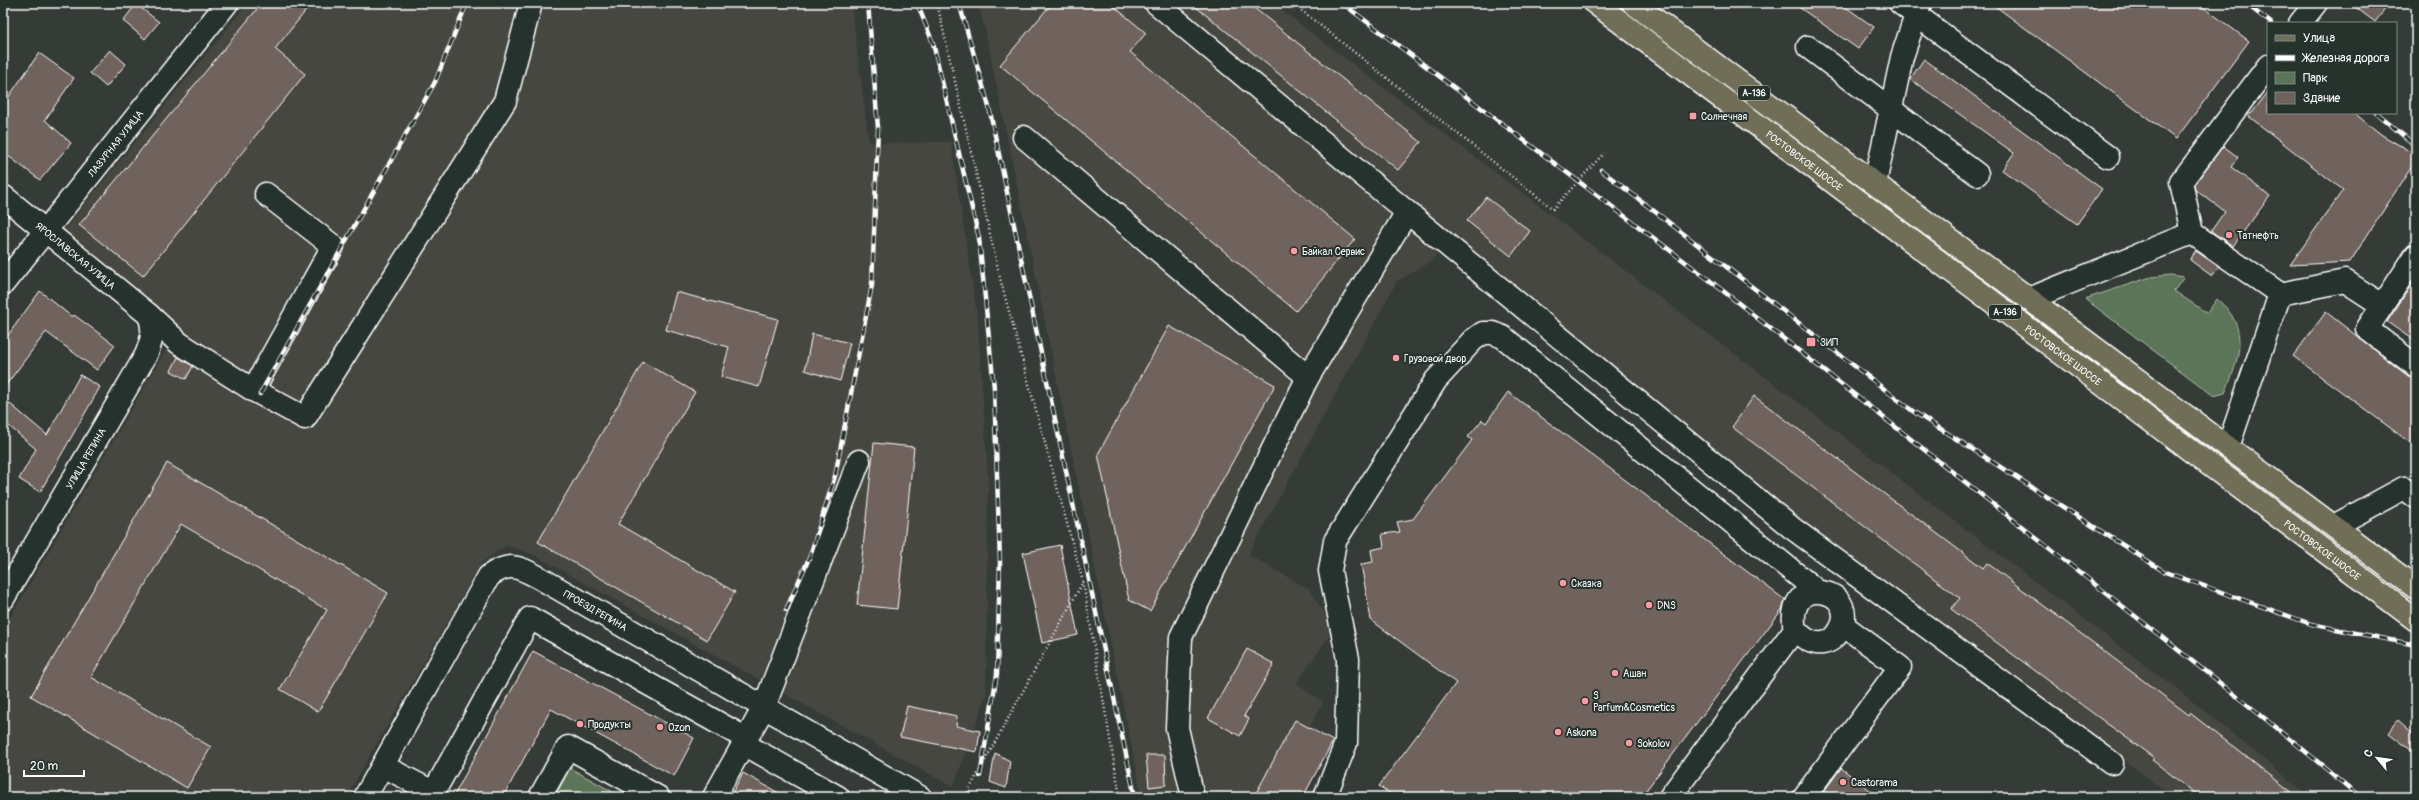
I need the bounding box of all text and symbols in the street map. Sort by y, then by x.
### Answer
legend [2267,22,2397,114]
text: Улица [2303,31,2335,46]
text: Железная дорога [2301,51,2390,66]
text: Парк [2303,71,2328,86]
road number: А-136 [1738,86,1770,100]
text: Здание [2303,91,2340,106]
street label: ЛАЗУРНАЯ УЛИЦА [85,108,147,180]
marker: Солнечная [1688,111,1698,121]
place label: Солнечная [1701,111,1747,123]
street label: РОСТОВСКОЕ ШОССЕ [1763,129,1845,194]
street label: ЯРОСЛАВСКАЯ УЛИЦА [33,220,118,293]
marker: Татнефть [2224,230,2234,240]
place label: Татнефть [2237,230,2279,242]
marker: Байкал Сервис [1289,246,1299,256]
place label: Байкал Сервис [1302,246,1365,258]
road number: А-136 [1989,305,2021,319]
street label: РОСТОВСКОЕ ШОССЕ [2022,323,2104,389]
marker: ЗИП [1805,336,1817,348]
place label: ЗИП [1820,337,1838,349]
marker: Грузовой двор [1391,353,1401,363]
place label: Грузовой двор [1404,353,1467,365]
street label: УЛИЦА РЕПИНА [64,426,109,492]
street label: РОСТОВСКОЕ ШОССЕ [2281,518,2363,583]
marker: Сказка [1558,578,1568,588]
place label: Сказка [1571,578,1602,590]
street label: ПРОЕЗД РЕПИНА [561,588,630,634]
marker: DNS [1644,600,1654,610]
place label: DNS [1657,600,1676,612]
marker: Ашан [1610,668,1620,678]
place label: Ашан [1623,668,1646,680]
place label: S Parfum&Cosmetics [1593,690,1676,714]
marker: S Parfum&Cosmetics [1580,696,1590,706]
marker: Продукты [575,719,585,729]
place label: Продукты [588,719,631,731]
marker: Ozon [655,722,665,732]
place label: Ozon [668,722,691,734]
marker: Askona [1553,727,1563,737]
place label: Askona [1566,727,1597,739]
marker: Sokolov [1624,738,1634,748]
place label: Sokolov [1637,738,1670,750]
north arrow [2357,738,2397,778]
text: С [2361,747,2376,760]
scale bar [24,752,84,778]
text: 20 m [30,759,59,774]
marker: Castorama [1838,777,1848,787]
place label: Castorama [1851,777,1898,789]

